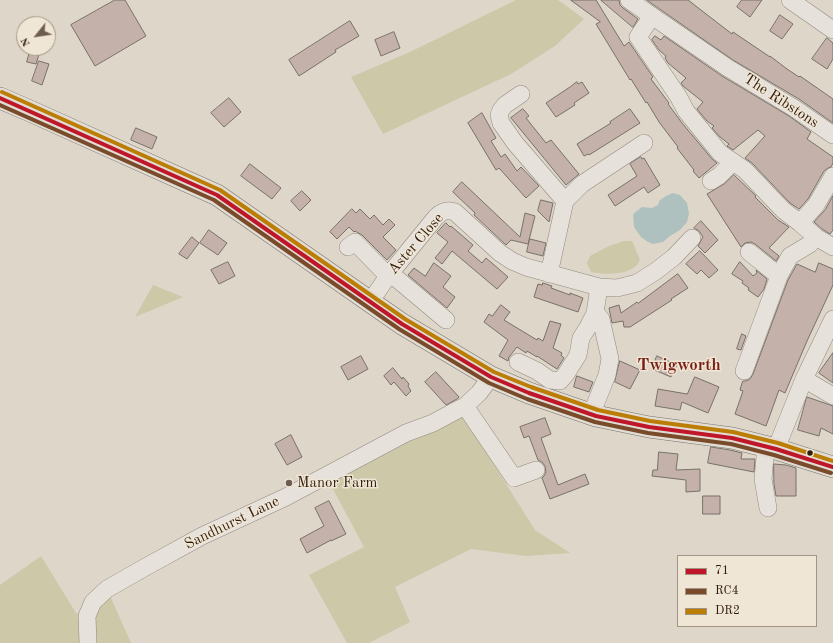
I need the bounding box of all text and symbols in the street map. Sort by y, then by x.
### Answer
north arrow [16,16,56,56]
text: N [19,35,33,48]
street label: The Ribstons [740,70,822,132]
street label: Aster Close [384,210,448,278]
district label: Twigworth [637,356,721,376]
unlabelled marker [805,448,815,458]
place label: Manor Farm [297,474,378,492]
marker: Manor Farm [284,478,294,488]
street label: Sandhurst Lane [182,492,282,554]
legend [677,555,817,627]
text: 71 [715,565,729,577]
text: RC4 [715,585,739,597]
text: DR2 [715,605,740,617]

